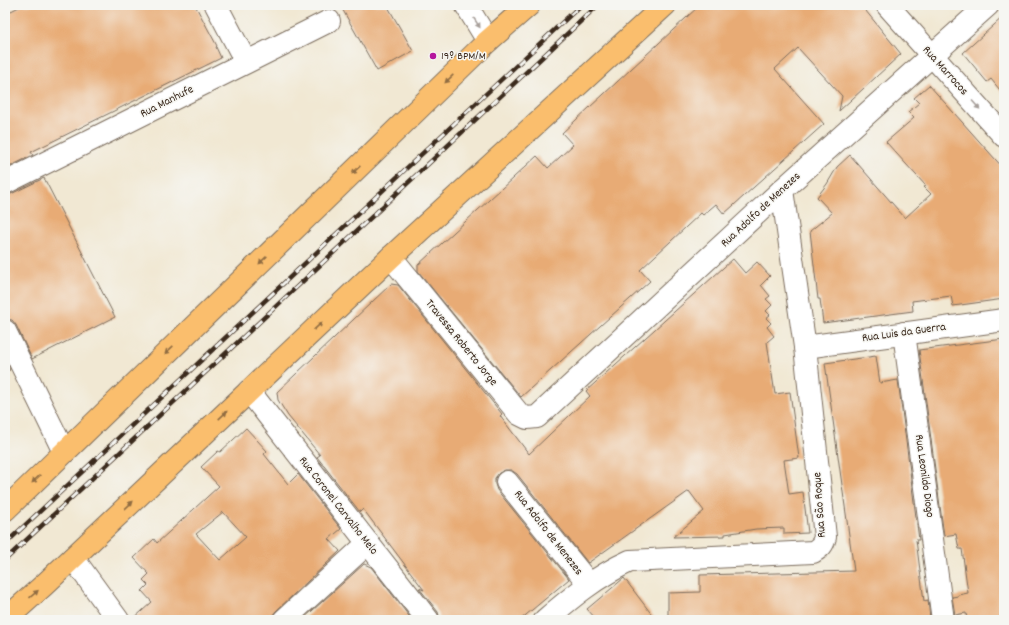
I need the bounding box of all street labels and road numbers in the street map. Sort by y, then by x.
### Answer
street label: Rua Marrocos [918,42,972,100]
street label: Rua Manhufe [137,81,197,123]
street label: Rua Adolfo de Menezes [717,168,805,252]
street label: Travessa Roberto Jorge [421,296,501,390]
street label: Rua Luis da Guerra [861,319,947,347]
street label: Rua Leonildo Diogo [910,433,938,519]
street label: Rua Coronel Carvalho Melo [294,453,382,559]
street label: Rua São Roque [809,472,831,538]
street label: Rua Adolfo de Menezes [509,487,587,579]

